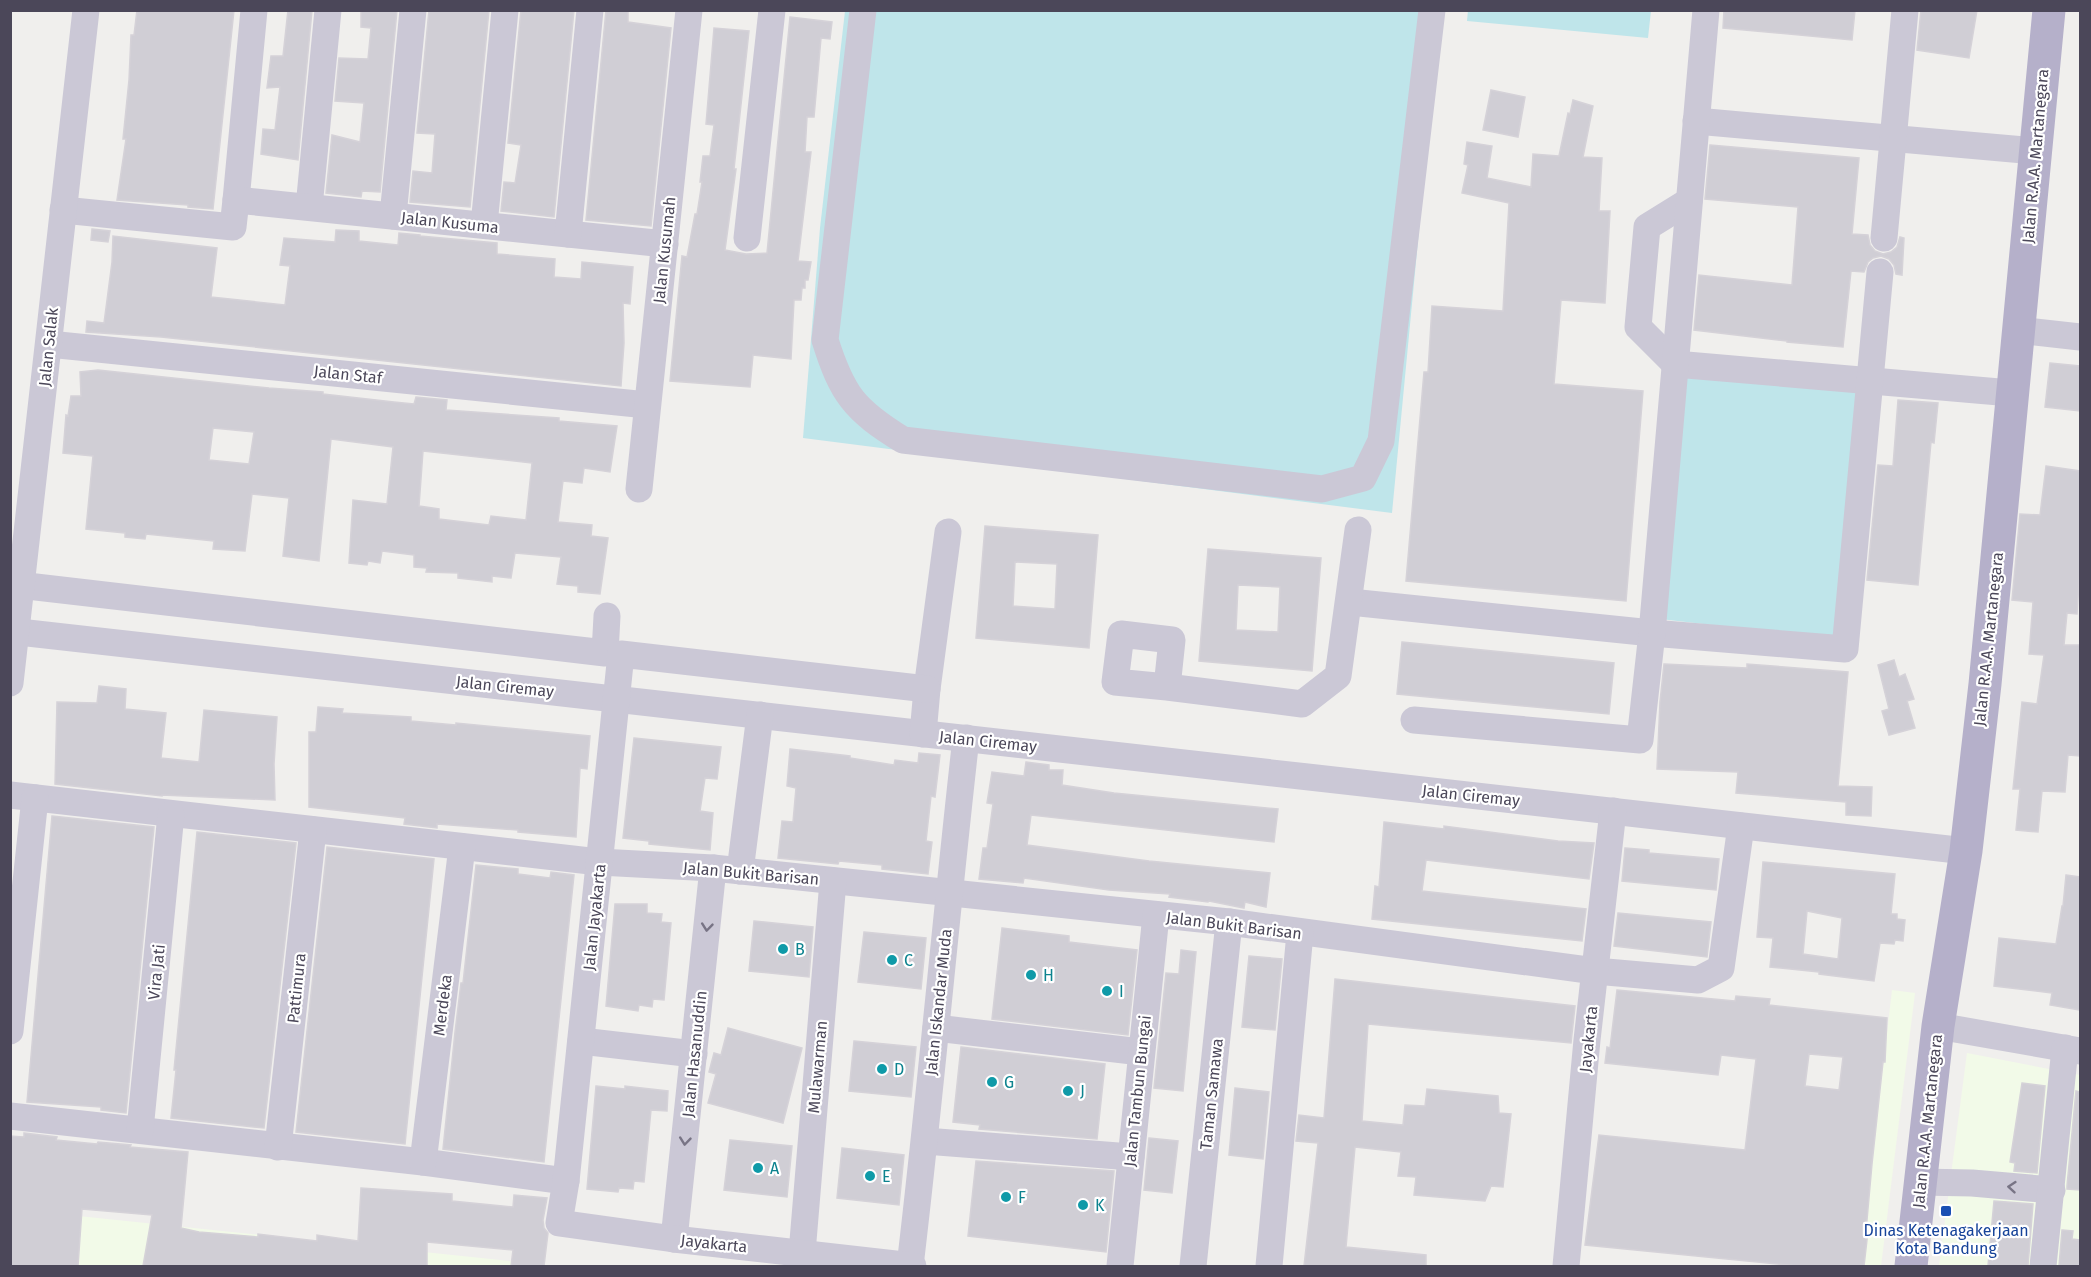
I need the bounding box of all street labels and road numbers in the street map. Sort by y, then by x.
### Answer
street label: Jalan R.A.A. Martanegara [2018,68,2053,244]
street label: Jalan Kusumah [649,196,680,305]
street label: Jalan Kusuma [400,208,500,237]
street label: Jalan Salak [35,306,62,387]
street label: Jalan Staf [313,361,385,388]
street label: Jalan R.A.A. Martanegara [1970,551,2007,727]
street label: Jalan Ciremay [455,672,555,701]
street label: Jalan Ciremay [938,727,1038,756]
street label: Jalan Ciremay [1421,781,1521,810]
street label: Jalan Bukit Barisan [682,858,820,889]
street label: Jalan Jayakarta [579,863,610,971]
street label: Jalan Bukit Barisan [1165,908,1303,943]
street label: Jalan Iskandar Muda [921,928,956,1076]
street label: Vira Jati [144,943,169,1001]
street label: Pattimura [283,952,310,1024]
street label: Merdeka [429,973,456,1037]
street label: Jalan Hasanuddin [678,990,711,1118]
street label: Jayakarta [1576,1005,1601,1073]
street label: Jalan Tambun Bungai [1120,1014,1155,1168]
street label: Mulawarman [804,1020,831,1114]
street label: Jalan R.A.A. Martanegara [1909,1033,1946,1209]
street label: Taman Samawa [1196,1037,1227,1151]
street label: Jayakarta [680,1231,748,1256]

